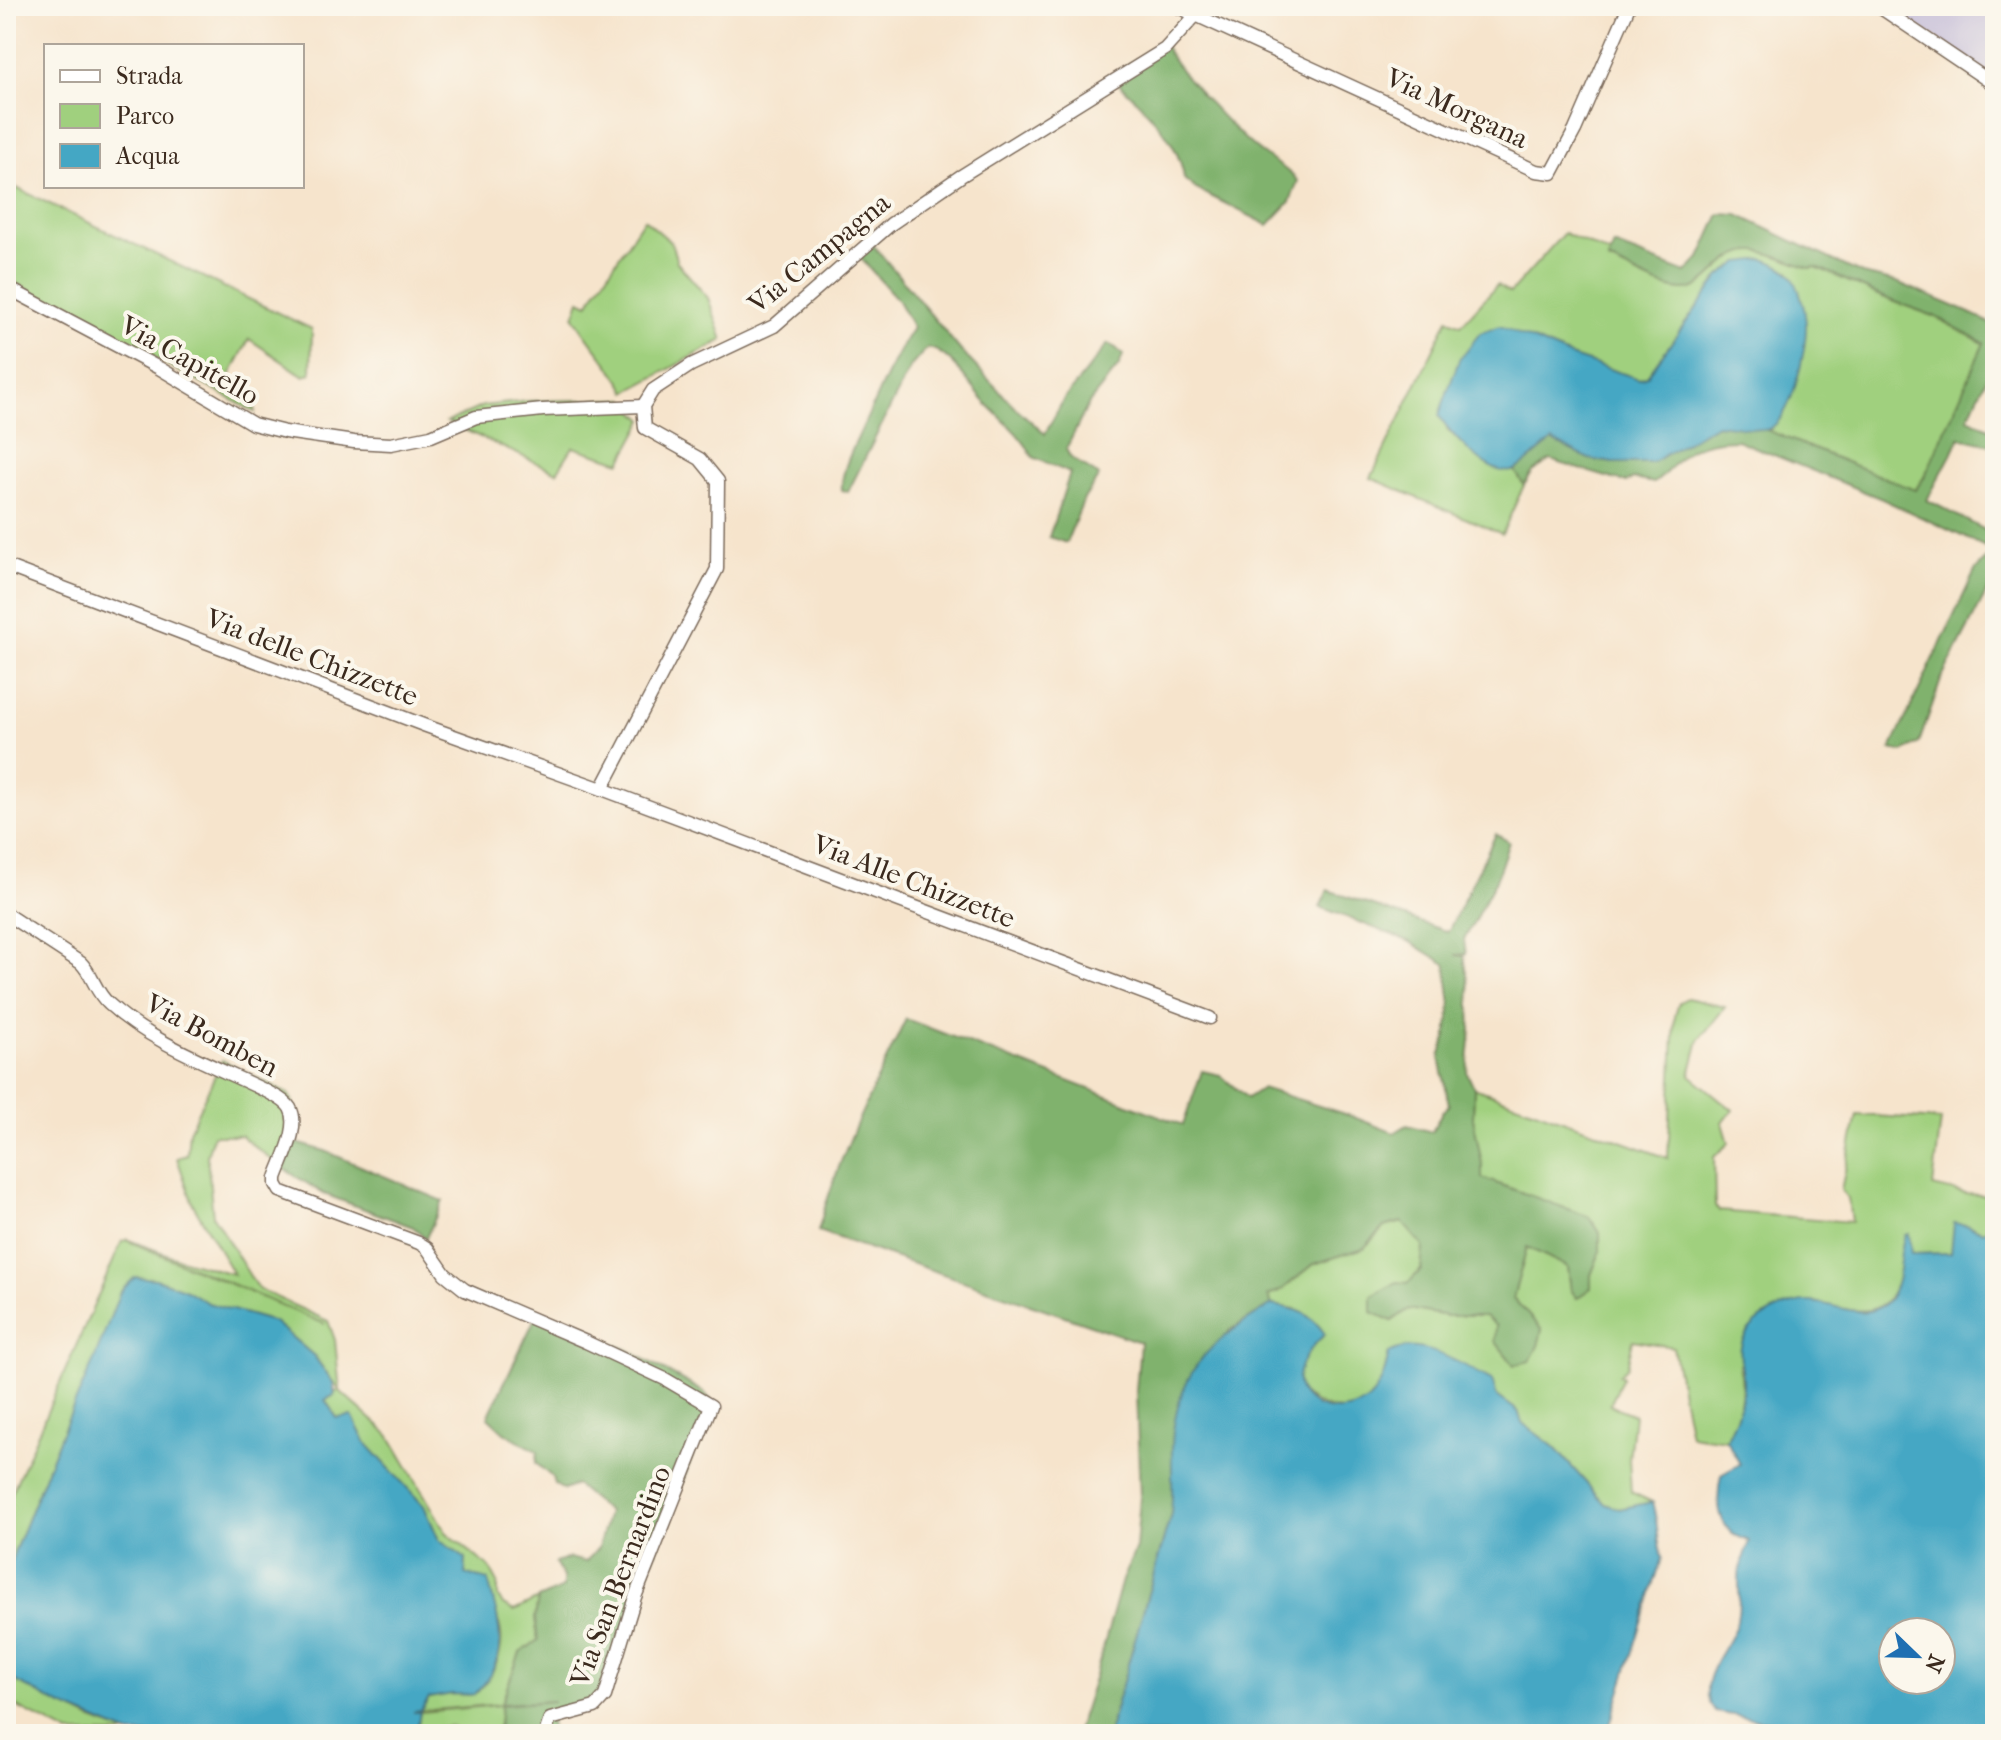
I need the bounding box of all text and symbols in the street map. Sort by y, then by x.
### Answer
legend [44,44,304,188]
street label: Via Morgana [1380,60,1535,156]
text: Strada [116,62,183,90]
text: Parco [116,102,174,130]
text: Acqua [115,142,180,170]
street label: Via Campagna [741,185,897,321]
street label: Via Capitello [114,308,265,412]
street label: Via delle Chizzette [200,601,423,713]
street label: Via Alle Chizzette [807,827,1020,935]
street label: Via Bomben [139,986,284,1084]
street label: Via San Bernardino [562,1461,677,1692]
north arrow [1877,1616,1957,1696]
text: N [1919,1651,1950,1676]

